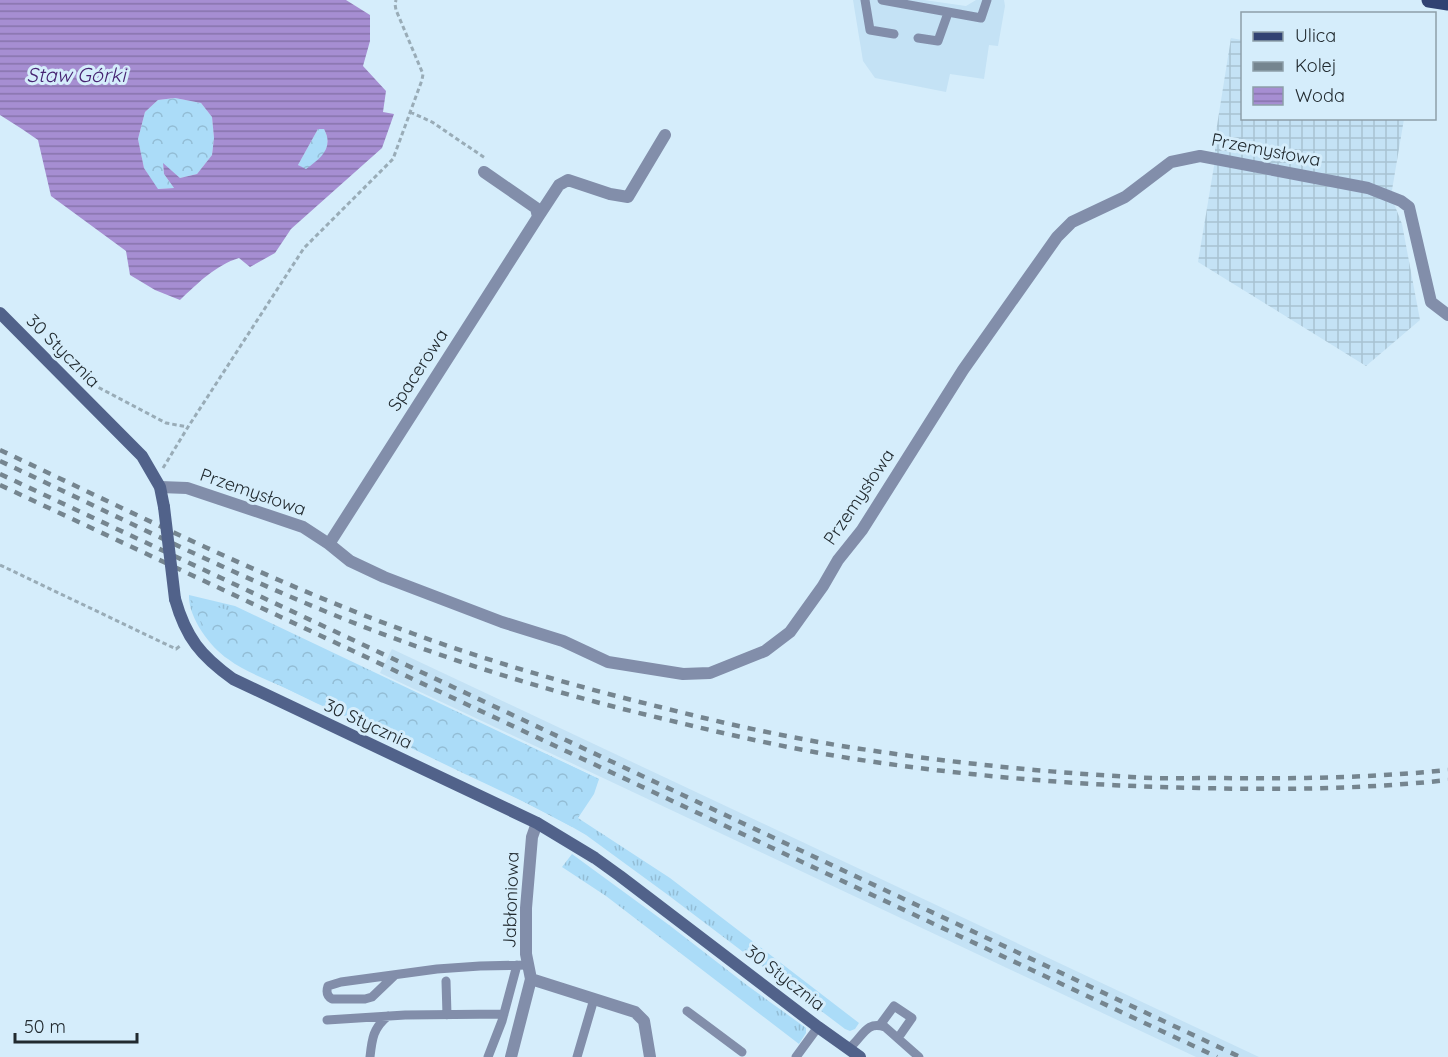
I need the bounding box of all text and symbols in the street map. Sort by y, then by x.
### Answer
legend [1241,12,1436,120]
text: Ulica [1295,24,1336,47]
text: Kolej [1295,54,1337,77]
water label: Staw Górki [26,62,128,87]
text: Woda [1295,84,1345,107]
street label: Przemysłowa [1210,128,1323,171]
street label: 30 Stycznia [22,309,105,392]
street label: Spacerowa [383,324,453,415]
street label: Przemysłowa [818,444,899,549]
street label: Przemysłowa [197,463,309,520]
street label: 30 Stycznia [321,693,416,754]
street label: Jabłoniowa [497,851,524,949]
street label: 30 Stycznia [741,939,830,1016]
scale bar [15,1006,136,1044]
text: 50 m [24,1015,66,1038]

